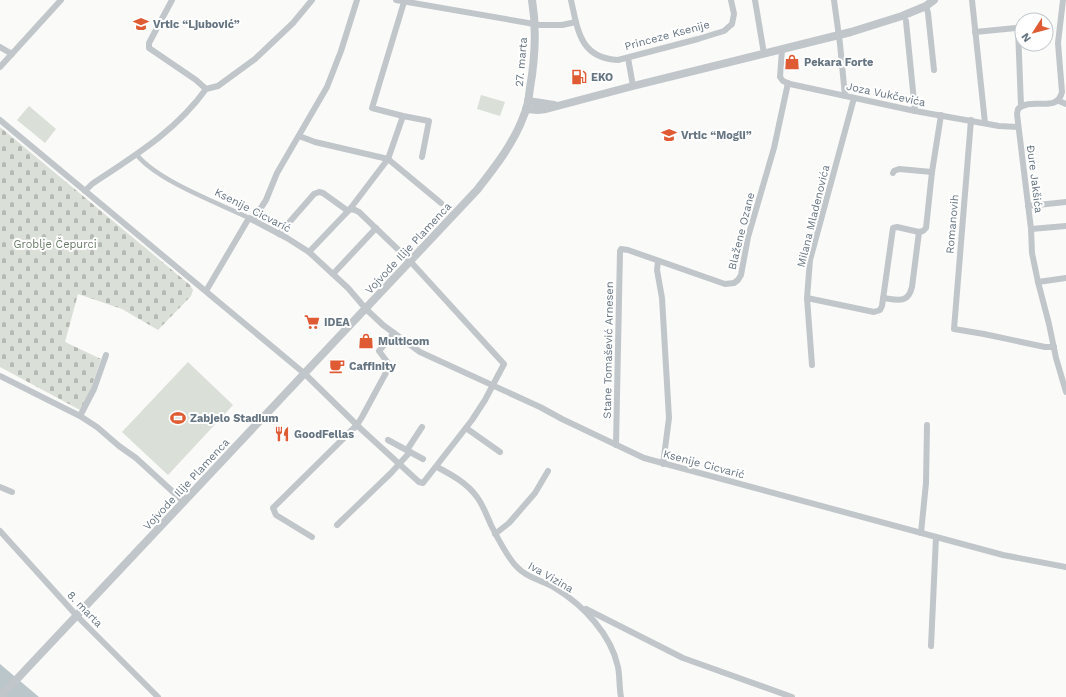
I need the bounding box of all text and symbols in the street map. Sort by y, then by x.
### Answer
north arrow [1014,12,1054,52]
school or university icon: Vrtic “Ljubović” [132,15,150,33]
place label: Vrtic “Ljubović” [153,18,240,31]
street label: Princeze Ksenije [623,18,711,53]
text: N [1019,30,1034,45]
street label: 27. marta [513,37,530,87]
shop icon: Pekara Forte [783,53,801,71]
place label: Pekara Forte [804,56,873,69]
fuel station icon: EKO [570,68,588,86]
place label: EKO [591,71,613,84]
street label: Joza Vukčevića [845,80,927,109]
school or university icon: Vrtic “Mogli” [660,126,678,144]
place label: Vrtic “Mogli” [681,129,752,142]
street label: Đure Jakšića [1024,144,1045,214]
street label: Milana Mladenovića [794,164,833,269]
street label: Ksenije Cicvarić [212,186,293,235]
street label: Blažene Ozane [726,191,757,271]
street label: Romanovih [943,194,962,254]
street label: Vojvode Ilije Plamenca [363,200,454,297]
park label: Groblje Čepurci [13,237,97,251]
street label: Stane Tomašević Arnesen [601,281,616,419]
supermarket icon: IDEA [303,313,321,331]
place label: IDEA [324,316,350,329]
shop icon: Multicom [357,332,375,350]
place label: Multicom [378,335,429,348]
cafe icon: Caffinity [328,357,346,375]
place label: Caffinity [349,360,397,373]
sports icon: Zabjelo Stadium [169,409,187,427]
place label: Zabjelo Stadium [190,412,279,425]
restaurant icon: GoodFellas [273,425,291,443]
place label: GoodFellas [294,428,354,441]
street label: Vojvode Ilije Plamenca [141,436,232,533]
street label: Ksenije Cicvarić [662,447,746,482]
street label: Iva Vizina [526,559,576,596]
street label: 8. marta [64,589,105,630]

